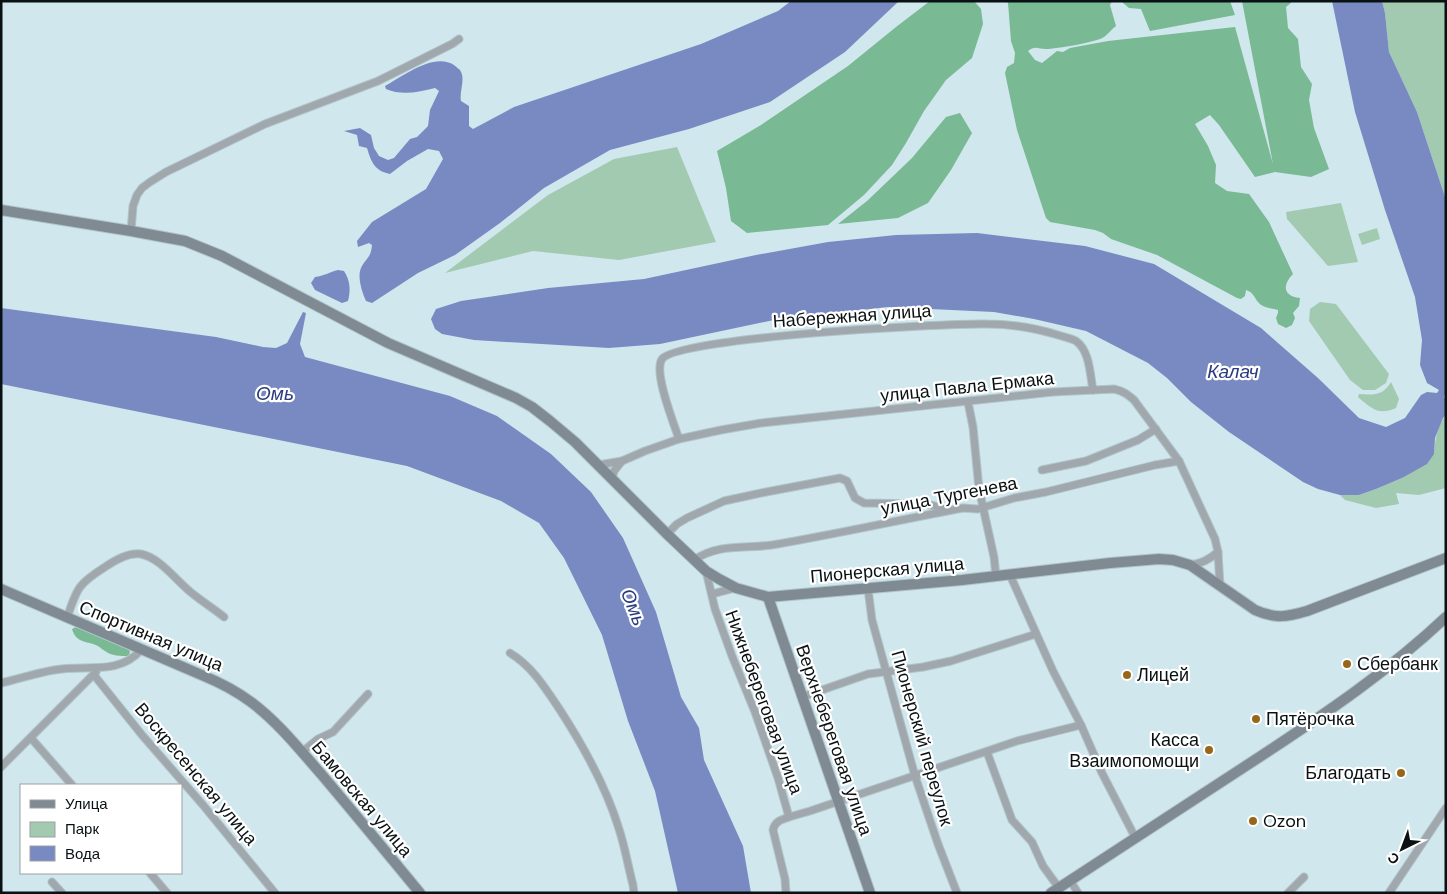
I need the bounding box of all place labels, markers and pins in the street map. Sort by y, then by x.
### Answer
place label: Сбербанк [1357,652,1438,676]
marker: Сбербанк [1341,658,1353,670]
place label: Лицей [1137,663,1189,687]
marker: Лицей [1121,669,1133,681]
place label: Пятёрочка [1266,707,1355,731]
marker: Пятёрочка [1250,713,1262,725]
place label: Касса Взаимопомощи [1069,728,1200,773]
marker: Касса Взаимопомощи [1203,744,1215,756]
place label: Благодать [1305,761,1391,785]
marker: Благодать [1395,767,1407,779]
place label: Ozon [1263,809,1306,833]
marker: Ozon [1247,815,1259,827]

